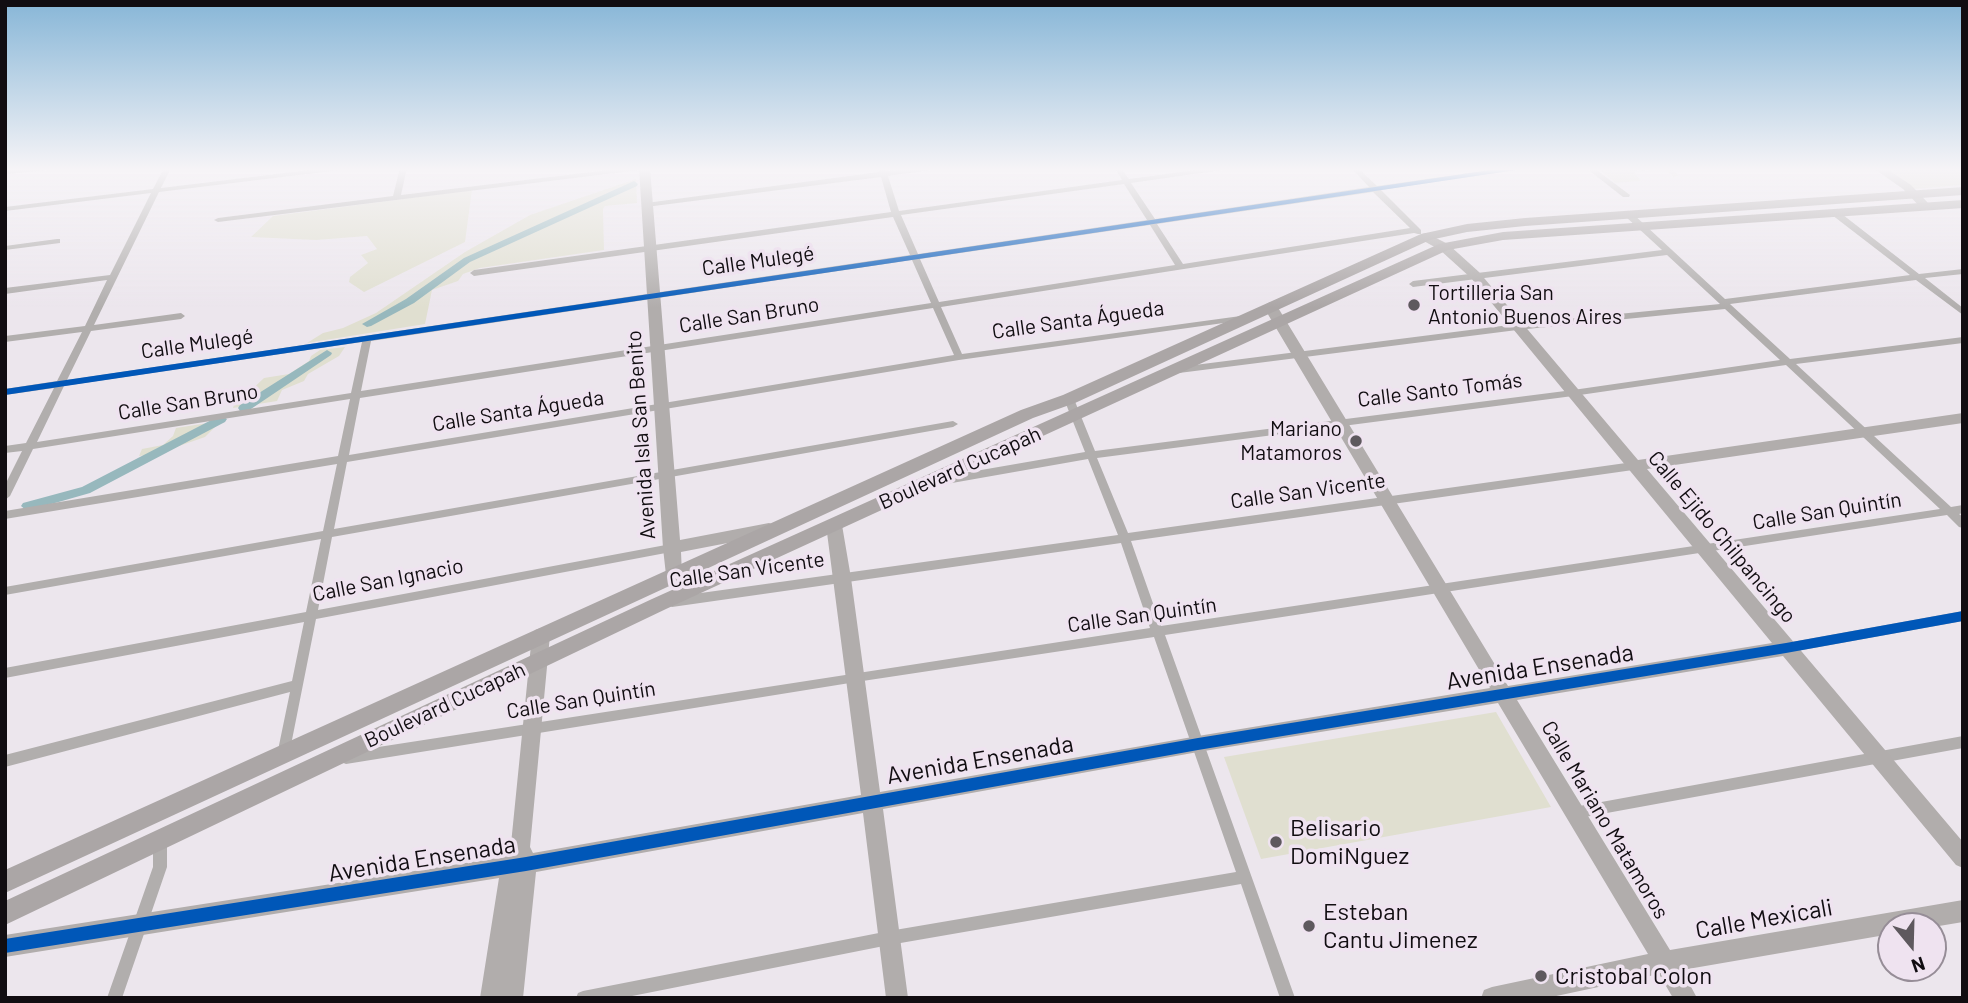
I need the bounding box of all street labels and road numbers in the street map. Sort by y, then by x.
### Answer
street label: Calle Mulegé [700,241,816,281]
street label: Calle San Bruno [677,291,821,339]
street label: Calle Santa Águeda [990,295,1166,345]
street label: Calle Mulegé [139,324,255,364]
street label: Avenida Isla San Benito [621,330,661,540]
street label: Calle Santo Tomás [1356,367,1524,413]
street label: Calle San Bruno [116,378,260,426]
street label: Calle Santa Águeda [430,385,606,437]
street label: Boulevard Cucapah [875,421,1045,515]
street label: Calle Ejido Chilpancingo [1643,446,1801,628]
street label: Calle San Vicente [1229,468,1387,514]
street label: Calle San Quintín [1751,487,1903,535]
street label: Calle San Vicente [668,547,826,593]
street label: Calle San Ignacio [310,553,466,607]
street label: Calle San Quintín [1066,592,1218,638]
street label: Avenida Ensenada [1444,638,1636,696]
street label: Boulevard Cucapah [361,657,529,753]
street label: Calle San Quintín [505,676,657,724]
street label: Calle Mariano Matamoros [1536,716,1674,924]
street label: Avenida Ensenada [884,729,1076,791]
street label: Avenida Ensenada [326,830,518,888]
street label: Calle Mexicali [1693,893,1835,945]

